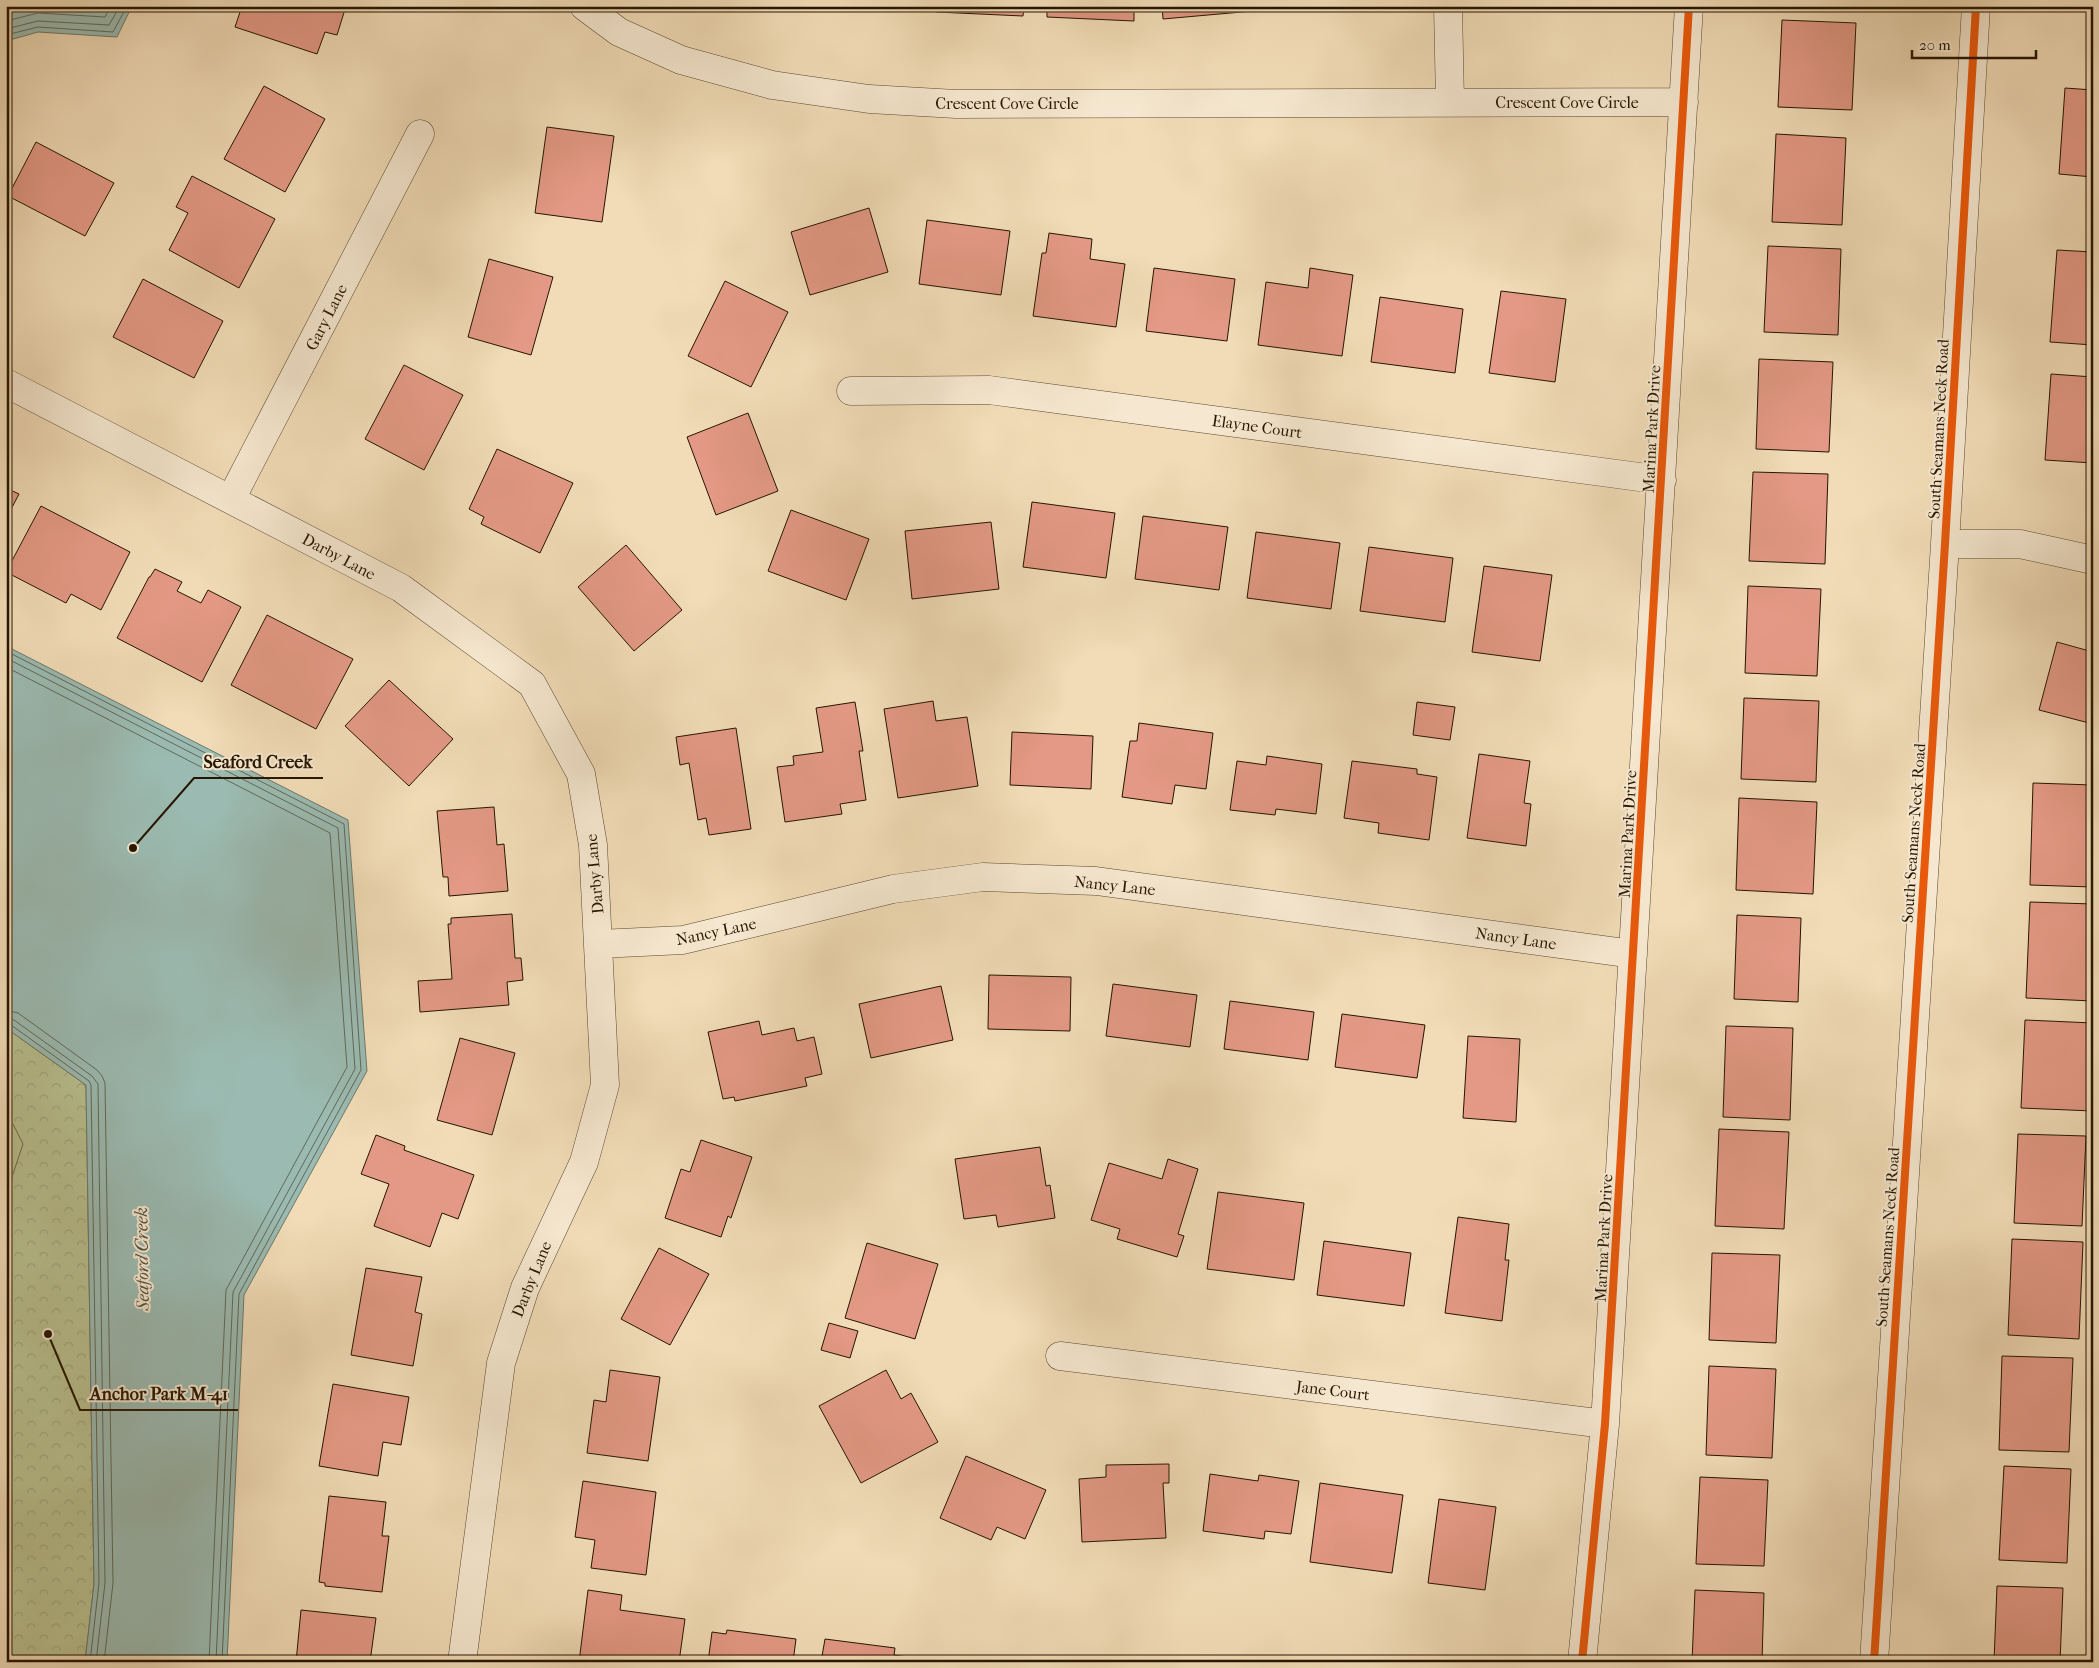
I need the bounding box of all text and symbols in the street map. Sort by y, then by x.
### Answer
scale bar [1912,28,2035,60]
text: 20 m [1919,36,1951,54]
street label: Crescent Cove Circle [1495,93,1639,112]
street label: Crescent Cove Circle [935,94,1079,113]
street label: Gary Lane [302,281,351,353]
street label: South Seamans Neck Road [1924,338,1953,520]
street label: Marina Park Drive [1639,365,1664,493]
street label: Elayne Court [1211,411,1303,442]
street label: Darby Lane [299,529,379,584]
street label: South Seamans Neck Road [1898,742,1929,924]
callout: Seaford Creek [194,745,323,778]
text: Seaford Creek [204,752,313,773]
street label: Marina Park Drive [1615,770,1640,898]
street label: Darby Lane [582,833,607,915]
street label: Nancy Lane [1073,872,1157,899]
street label: Nancy Lane [674,914,758,949]
street label: Nancy Lane [1474,923,1558,954]
street label: South Seamans Neck Road [1872,1146,1903,1328]
street label: Marina Park Drive [1591,1174,1616,1302]
water label: Seaford Creek [131,1207,154,1312]
street label: Darby Lane [508,1238,555,1320]
street label: Jane Court [1293,1376,1371,1404]
callout: Anchor Park M-41 [80,1377,238,1410]
text: Anchor Park M-41 [89,1384,228,1405]

